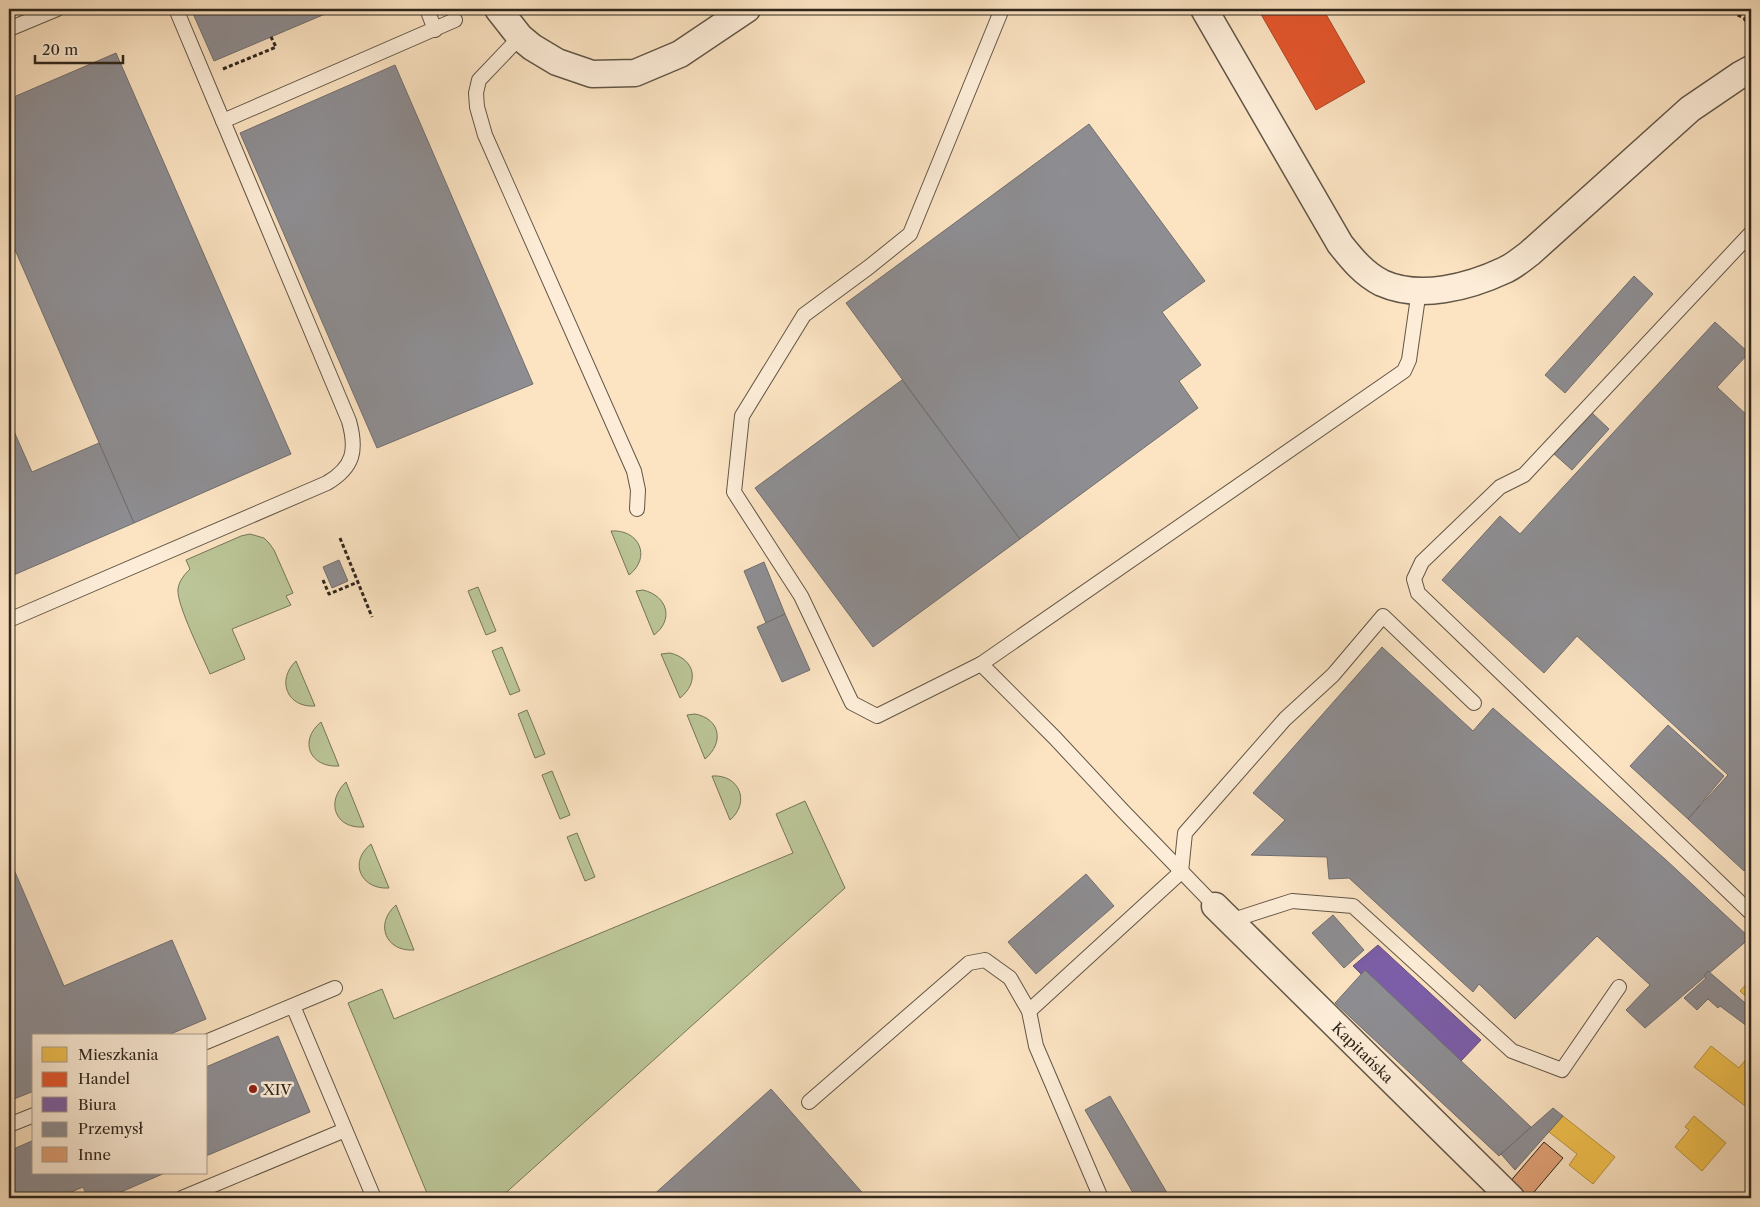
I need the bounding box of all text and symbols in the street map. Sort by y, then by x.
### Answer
scale bar [35,32,122,64]
text: 20 m [42,40,78,59]
street label: Kapitańska [1328,1018,1398,1087]
legend [32,1034,208,1174]
text: Mieszkania [78,1045,159,1064]
text: Handel [78,1069,131,1088]
place label: XIV [262,1080,292,1099]
marker: XIV [247,1083,259,1095]
text: Biura [78,1095,116,1114]
text: Przemysł [78,1119,144,1138]
text: Inne [78,1145,111,1164]

